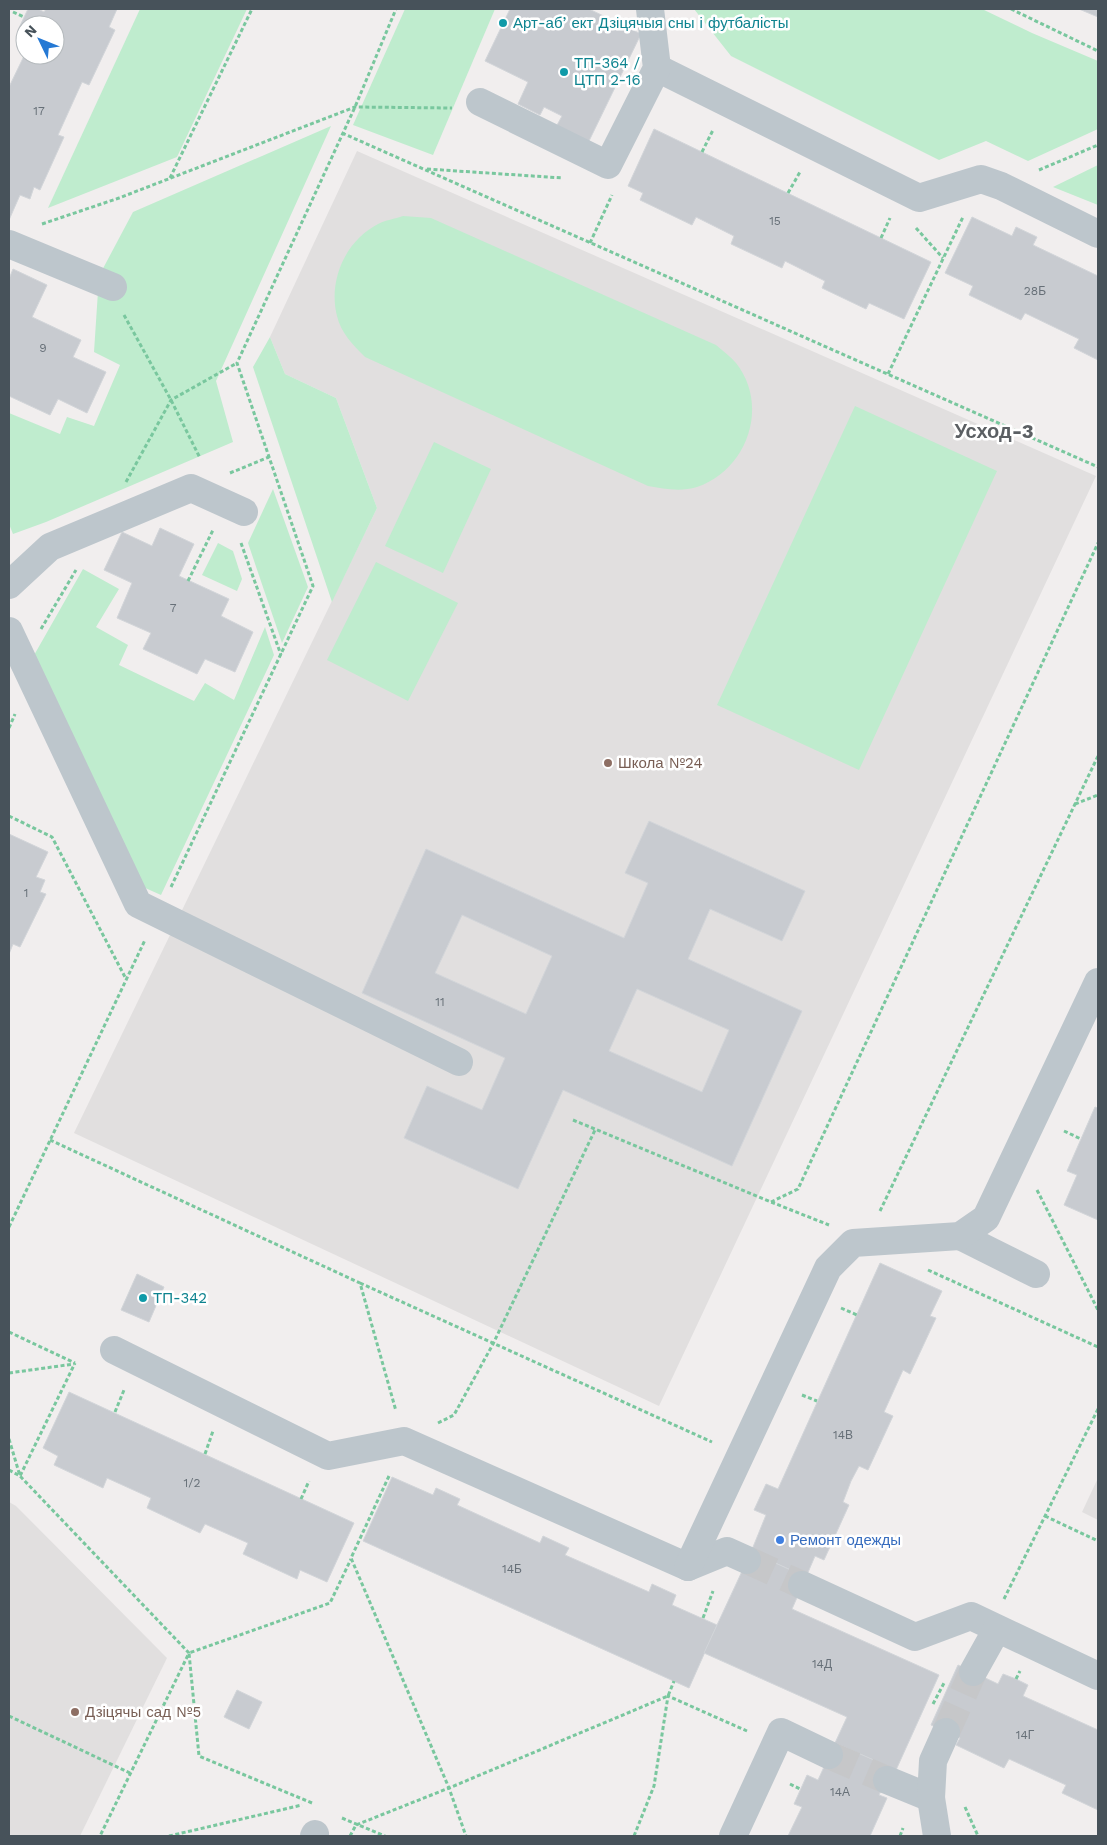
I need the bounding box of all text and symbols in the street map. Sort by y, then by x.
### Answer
place label: Арт-абʼект Дзіцячыя сны і футбалісты [513,14,788,32]
north arrow [15,15,65,65]
marker: Арт-абʼект Дзіцячыя сны і футбалісты [497,17,509,29]
text: N [21,22,40,40]
place label: ТП-364 / ЦТП 2-16 [574,54,641,89]
marker: ТП-364 / ЦТП 2-16 [558,66,570,78]
house number: 17 [33,104,45,118]
house number: 15 [769,214,781,228]
house number: 28Б [1024,284,1046,298]
house number: 9 [39,341,47,355]
district label: Усход-3 [954,419,1034,443]
house number: 7 [170,601,177,615]
place label: Школа №24 [618,754,703,772]
marker: Школа №24 [602,757,614,769]
house number: 1 [24,886,28,900]
house number: 11 [435,995,445,1009]
place label: ТП-342 [153,1289,207,1307]
marker: ТП-342 [137,1292,149,1304]
house number: 14В [833,1428,853,1442]
house number: 1/2 [184,1476,200,1490]
place label: Ремонт одежды [790,1531,901,1549]
marker: Ремонт одежды [774,1534,786,1546]
house number: 14Б [502,1562,522,1576]
house number: 14Д [812,1657,832,1671]
place label: Дзіцячы сад №5 [85,1703,201,1721]
marker: Дзіцячы сад №5 [69,1706,81,1718]
house number: 14Г [1016,1728,1035,1742]
house number: 14А [830,1785,850,1799]

